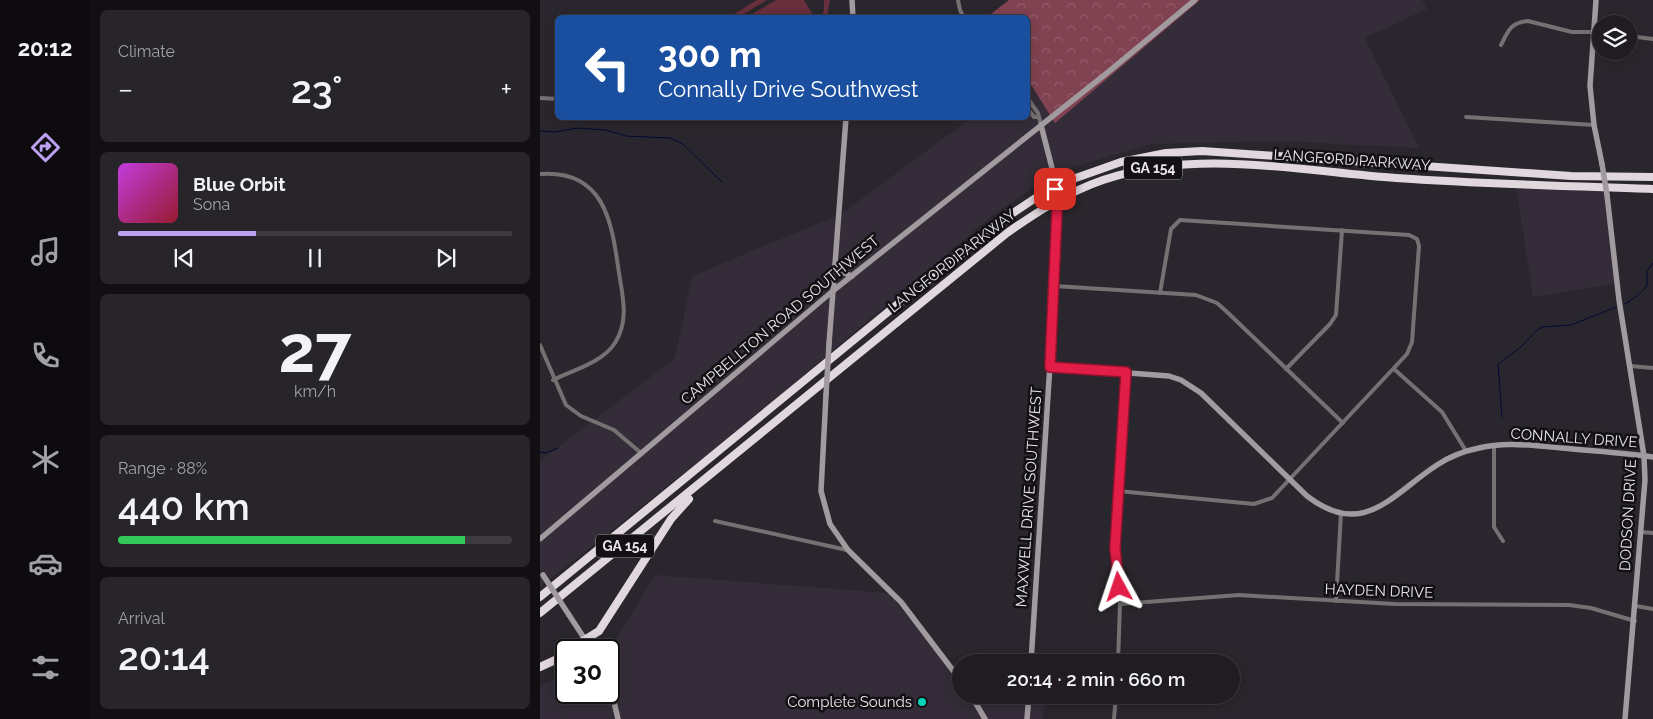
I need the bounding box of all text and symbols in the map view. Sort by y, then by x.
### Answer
map controls [1592,15,1637,60]
button: layers [1592,15,1637,60]
text: 300 m [658,34,762,75]
text: 20:12 [18,35,72,61]
icon: left [575,35,640,100]
text: Climate [118,42,175,61]
text: 23° [291,67,343,112]
text: − [118,73,133,106]
text: + [500,73,512,106]
text: Connally Drive Southwest [658,76,918,102]
icon: directions [28,130,63,165]
street label: LANGFORD PARKWAY [1273,146,1431,174]
road number: GA 154 [1124,156,1182,180]
pin [1034,168,1076,210]
text: Blue Orbit [193,173,285,195]
icon: arrive [1041,175,1069,203]
text: Sona [193,195,230,214]
street label: LANGFORD PARKWAY [885,205,1020,316]
street label: CAMPBELLTON ROAD SOUTHWEST [677,232,883,408]
icon: music [28,234,63,269]
icon: previous [170,244,198,272]
icon: pause [301,244,329,272]
icon: next [432,244,460,272]
text: 27 [278,311,352,387]
icon: phone [28,338,63,373]
text: km/h [294,382,336,401]
street label: MAXWELL DRIVE SOUTHWEST [1012,386,1046,608]
street label: CONNALLY DRIVE [1510,425,1638,451]
icon: climate [28,442,63,477]
text: Range · 88% [118,459,207,478]
street label: DODSON DRIVE [1616,459,1640,571]
text: 440 km [118,484,250,529]
road number: GA 154 [596,534,654,558]
icon: car [28,546,63,581]
position arrow [1092,560,1144,612]
street label: HAYDEN DRIVE [1324,580,1434,602]
text: Arrival [118,609,165,628]
text: 20:14 [118,634,210,679]
speed limit sign: 30 [555,639,620,704]
icon: filters [28,650,63,685]
text: 20:14 · 2 min · 660 m [1007,668,1185,690]
place label: Complete Sounds [787,693,912,711]
marker: Complete Sounds [916,696,928,708]

